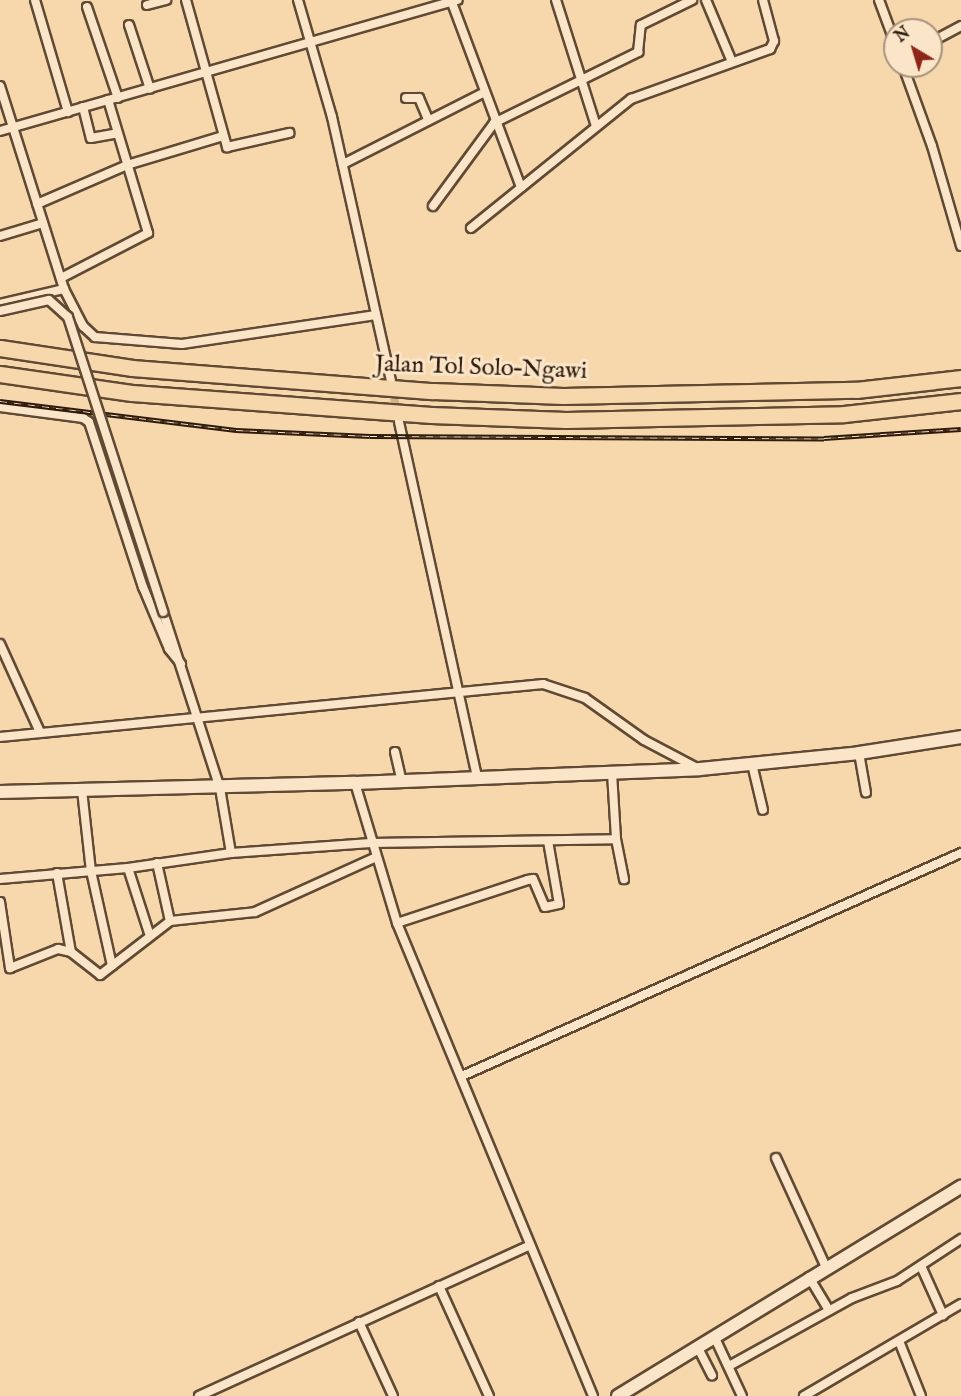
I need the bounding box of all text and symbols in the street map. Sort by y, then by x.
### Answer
north arrow [883,18,943,78]
text: N [892,23,915,48]
street label: Jalan Tol Solo–Ngawi [374,350,588,386]

